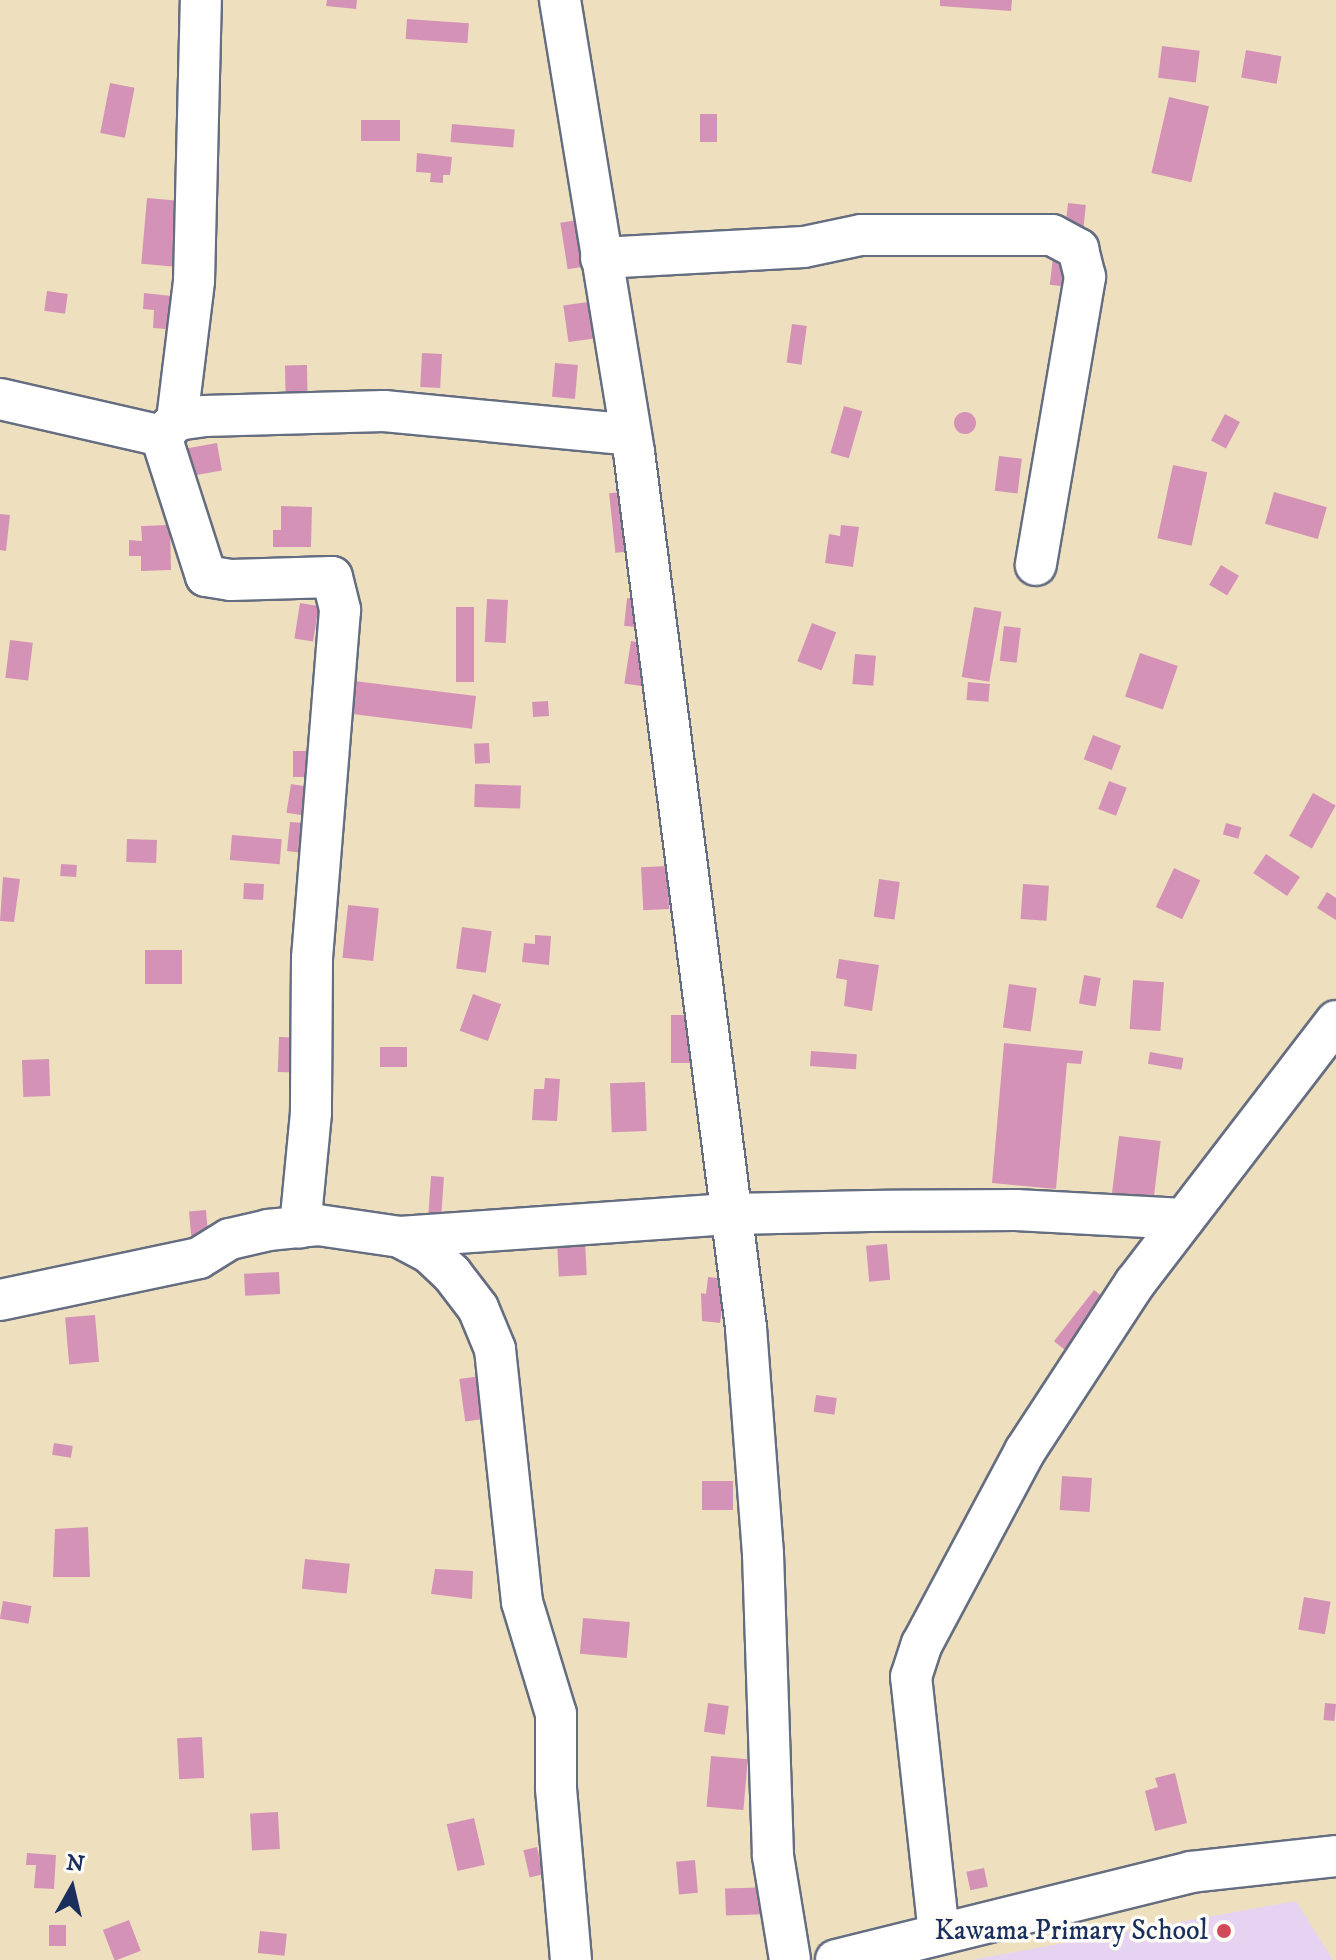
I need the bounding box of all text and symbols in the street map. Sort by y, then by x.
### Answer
north arrow [32,1848,112,1928]
text: N [65,1849,86,1878]
place label: Kawama Primary School [934,1914,1208,1948]
marker: Kawama Primary School [1215,1922,1233,1940]

